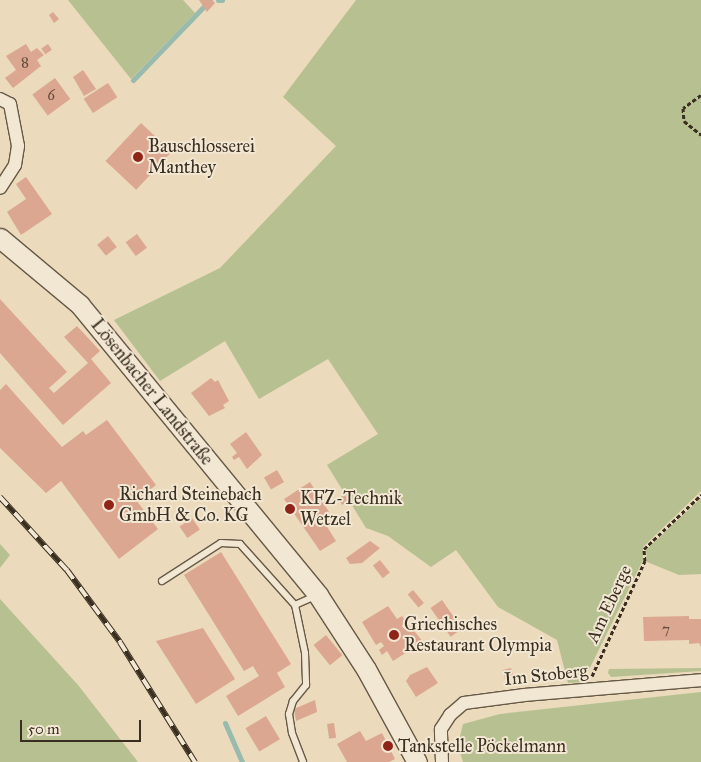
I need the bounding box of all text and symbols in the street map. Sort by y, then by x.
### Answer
house number: 8 [21,54,29,72]
house number: 6 [47,87,55,105]
place label: Bauschlosserei Manthey [148,136,255,178]
marker: Bauschlosserei Manthey [132,151,144,163]
street label: Lösenbacher Landstraße [86,314,218,470]
place label: Richard Steinebach GmbH & Co. KG [119,484,262,526]
place label: KFZ-Technik Wetzel [300,488,402,530]
marker: Richard Steinebach GmbH & Co. KG [103,499,115,511]
marker: KFZ-Technik Wetzel [284,503,296,515]
street label: Am Eberge [582,562,636,646]
place label: Griechisches Restaurant Olympia [404,614,552,656]
house number: 7 [662,621,670,639]
marker: Griechisches Restaurant Olympia [388,629,400,641]
street label: Im Stoberg [503,660,589,690]
scale bar [22,710,144,742]
text: 50 m [28,720,60,738]
place label: Tankstelle Pöckelmann [398,735,566,757]
marker: Tankstelle Pöckelmann [382,740,394,752]

